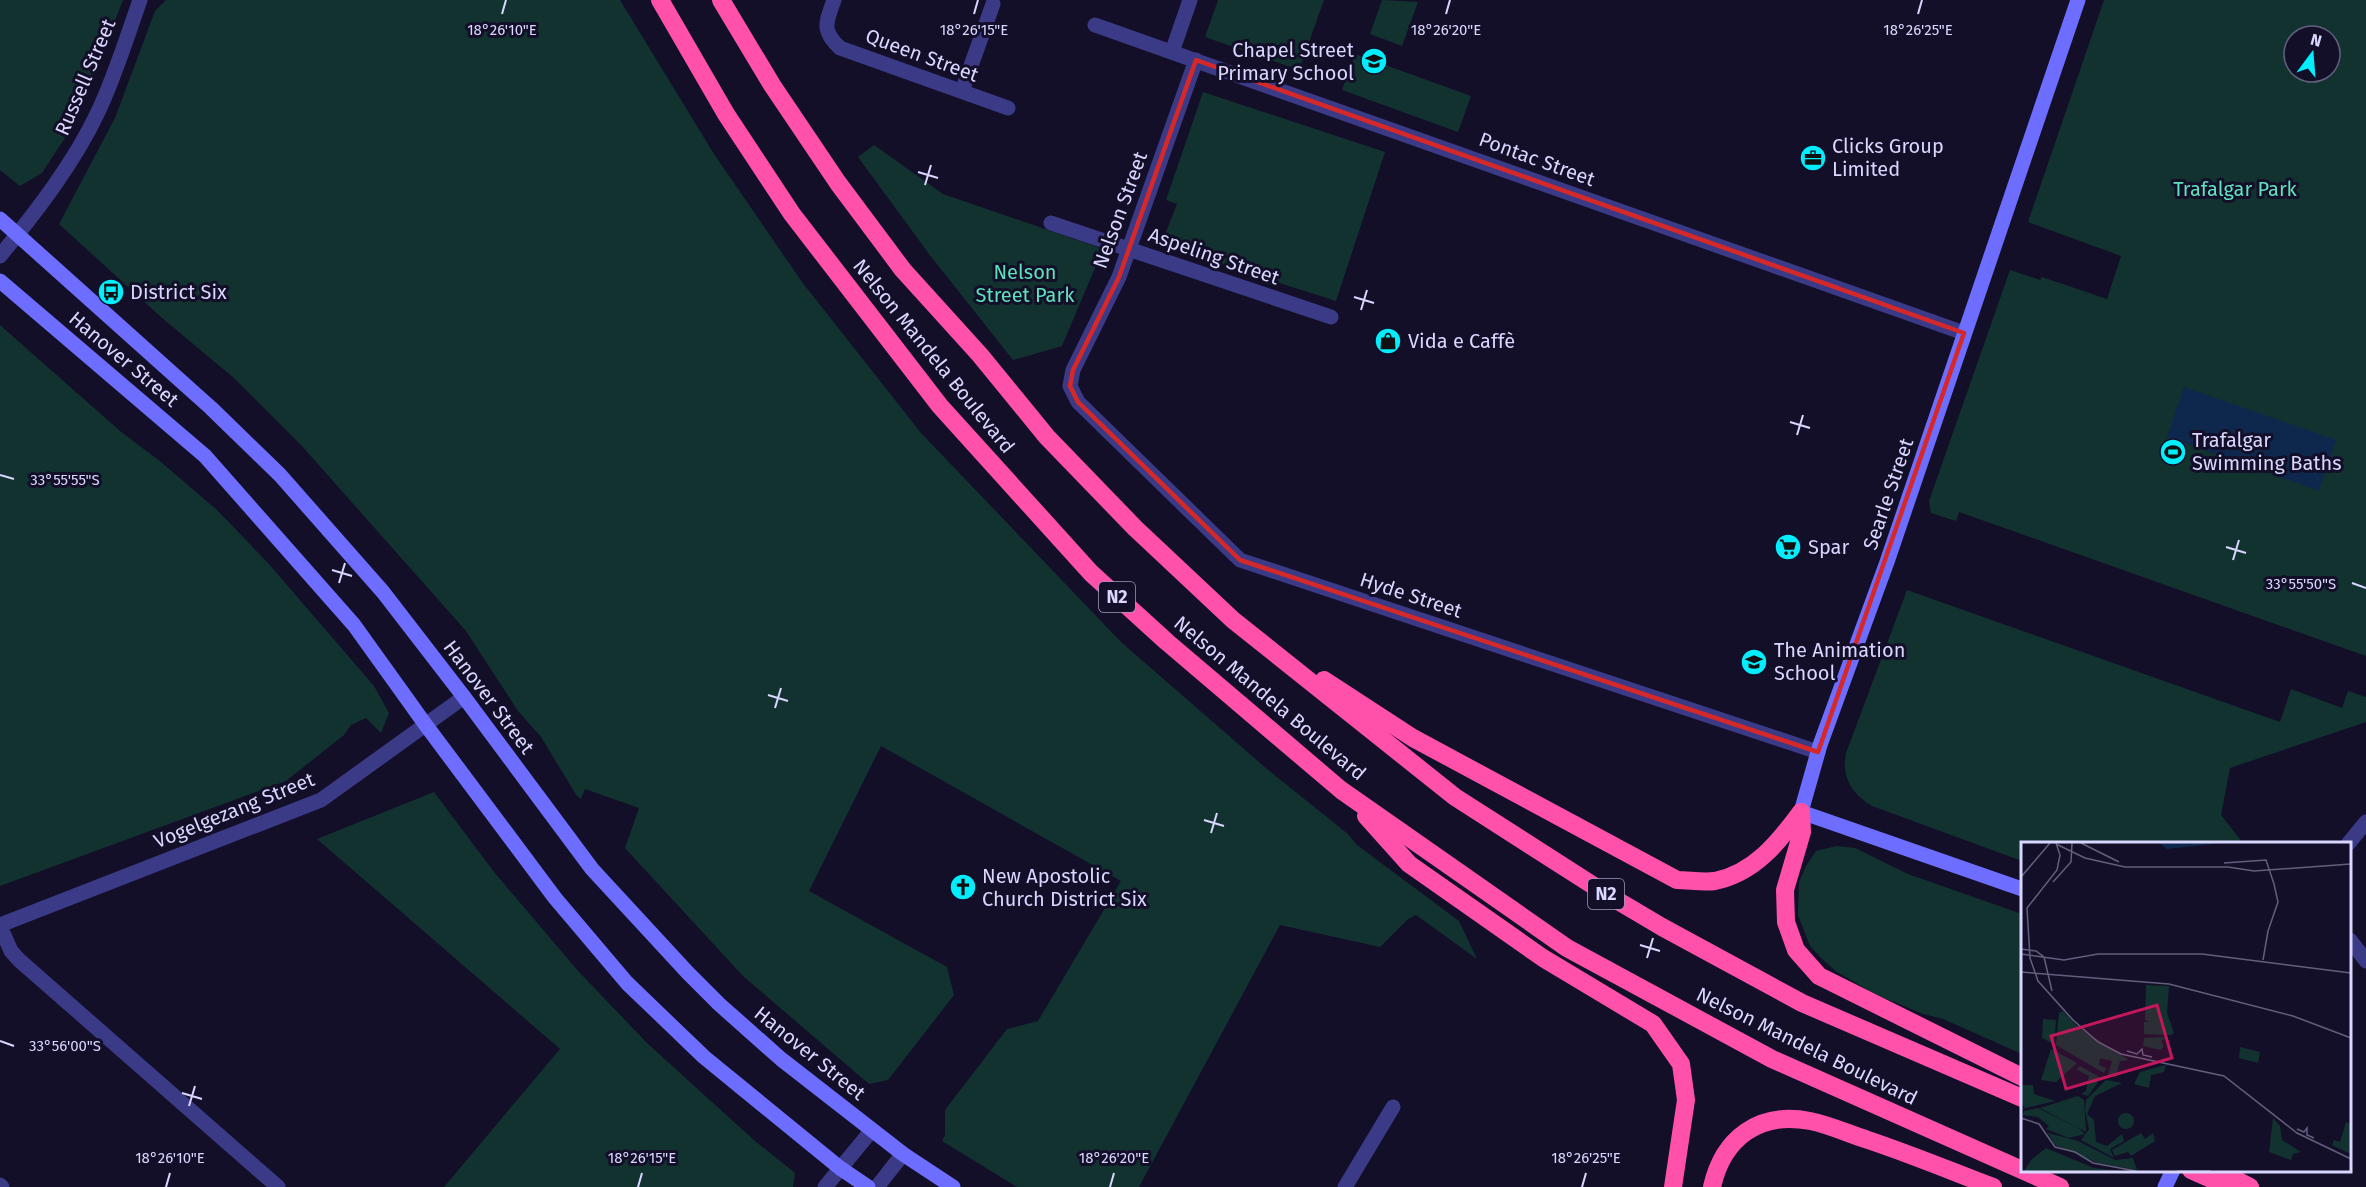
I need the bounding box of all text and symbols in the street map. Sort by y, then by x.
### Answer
street label: Russell Street [50,14,121,139]
text: 18°26'10"E [467,21,537,39]
text: 18°26'15"E [940,21,1008,39]
text: 18°26'20"E [1411,21,1481,39]
text: 18°26'25"E [1883,21,1953,39]
street label: Queen Street [862,23,983,87]
north arrow [2282,24,2342,84]
text: N [2308,29,2324,51]
place label: Chapel Street Primary School [1217,38,1355,85]
school or university icon: Chapel Street Primary School [1359,46,1389,76]
street label: Pontac Street [1476,127,1599,191]
place label: Clicks Group Limited [1832,134,1944,181]
office icon: Clicks Group Limited [1798,143,1828,173]
street label: Nelson Street [1088,148,1153,272]
park label: Trafalgar Park [2173,177,2298,201]
street label: Aspeling Street [1145,222,1283,290]
street label: Nelson Mandela Boulevard [848,254,1020,458]
park label: Nelson Street Park [976,260,1075,307]
bus stop icon: District Six [96,277,126,307]
place label: District Six [130,280,227,304]
street label: Hanover Street [64,306,184,412]
shop icon: Vida e Caffè [1373,326,1403,356]
place label: Vida e Caffè [1408,329,1515,353]
place label: Trafalgar Swimming Baths [2192,428,2342,475]
street label: Searle Street [1858,434,1919,553]
sports icon: Trafalgar Swimming Baths [2158,437,2188,467]
text: 33°55'55"S [30,471,100,489]
supermarket icon: Spar [1773,532,1803,562]
place label: Spar [1808,535,1849,559]
street label: Hyde Street [1357,567,1466,623]
text: 33°55'50"S [2266,575,2336,593]
road number: N2 [1099,582,1135,612]
street label: Nelson Mandela Boulevard [1169,611,1371,785]
street label: Hanover Street [439,636,540,759]
place label: The Animation School [1774,638,1905,685]
school or university icon: The Animation School [1739,647,1769,677]
street label: Vogelgezang Street [150,767,318,853]
inset map [2021,842,2351,1172]
place label: New Apostolic Church District Six [982,864,1147,911]
church icon: New Apostolic Church District Six [948,872,978,902]
road number: N2 [1588,879,1624,909]
street label: Nelson Mandela Boulevard [1693,982,1921,1110]
street label: Hanover Street [750,1001,871,1106]
text: 33°56'00"S [29,1037,101,1055]
text: 18°26'10"E [135,1149,205,1167]
text: 18°26'15"E [608,1149,676,1167]
text: 18°26'20"E [1079,1149,1149,1167]
text: 18°26'25"E [1551,1149,1621,1167]

